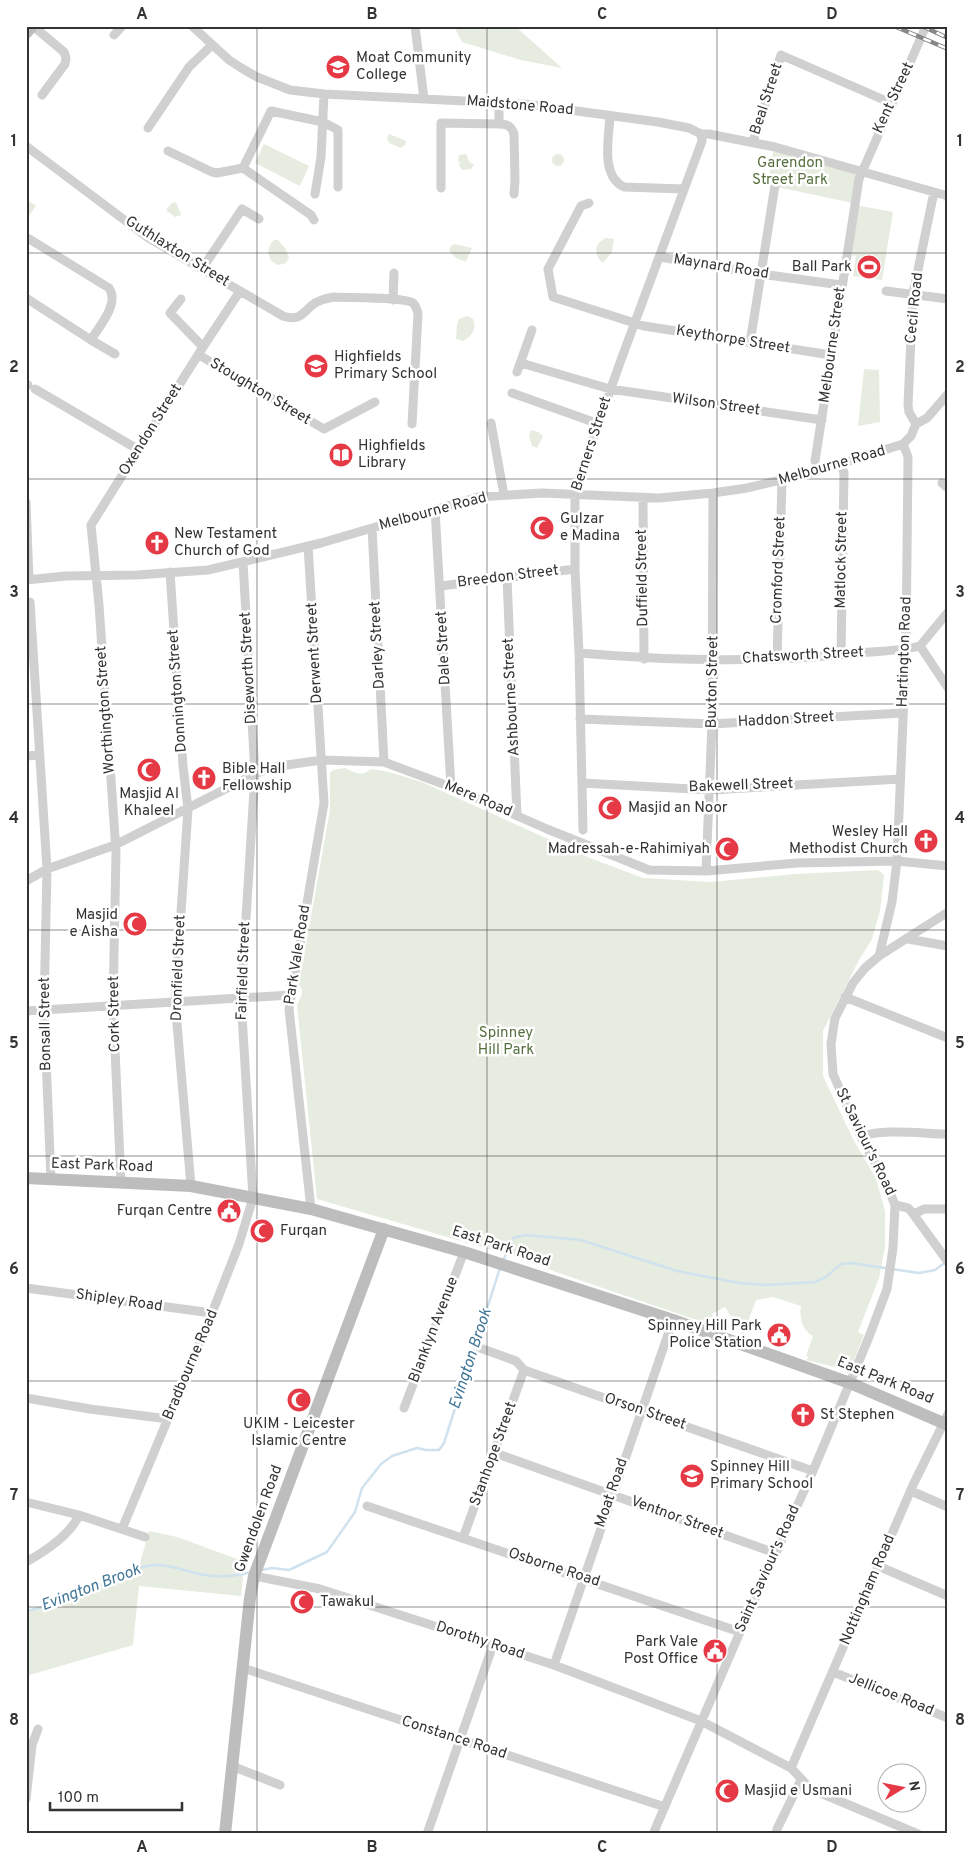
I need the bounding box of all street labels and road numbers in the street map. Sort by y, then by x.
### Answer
street label: Kent Street [869,59,919,137]
street label: Beal Street [746,61,788,137]
street label: Maidstone Road [466,92,574,120]
street label: Guthlaxton Street [121,212,233,292]
street label: Maynard Road [672,250,770,284]
street label: Cecil Road [902,271,928,345]
street label: Melbourne Street [815,286,851,404]
street label: Keythorpe Street [675,322,791,358]
street label: Stoughton Street [206,354,314,430]
street label: Oxendon Street [115,381,187,479]
street label: Wilson Street [671,389,761,421]
street label: Berners Street [568,394,616,494]
street label: Melbourne Road [776,442,888,490]
street label: Melbourne Road [377,489,489,535]
street label: Matlock Street [832,511,852,609]
street label: Cromford Street [768,516,790,624]
street label: Duffield Street [633,529,653,627]
street label: Breedon Street [456,561,560,593]
street label: Hartington Road [894,596,916,708]
street label: Darley Street [366,600,390,690]
street label: Derwent Street [303,602,327,704]
street label: Dale Street [433,610,455,686]
street label: Diseworth Street [237,611,261,725]
street label: Donnington Street [164,629,192,753]
street label: Buxton Street [703,635,723,729]
street label: Ashbourne Street [499,637,525,757]
street label: Chatsworth Street [742,643,864,669]
street label: Worthington Street [92,645,120,775]
street label: Haddon Street [737,708,835,732]
street label: Bakewell Street [688,775,794,797]
street label: Mere Road [441,776,515,822]
street label: Park Vale Road [281,904,315,1006]
street label: Dronfield Street [168,914,190,1022]
street label: Fairfield Street [233,921,255,1021]
street label: Cork Street [105,976,125,1052]
street label: Bonsall Street [36,977,56,1071]
street label: St Saviour's Road [831,1085,899,1199]
street label: East Park Road [51,1155,153,1177]
street label: East Park Road [450,1222,552,1272]
street label: Blanklyn Avenue [405,1274,463,1386]
street label: Shipley Road [74,1285,164,1317]
street label: Bradbourne Road [159,1307,223,1423]
street label: East Park Road [834,1353,936,1409]
street label: Orson Street [602,1389,688,1435]
street label: Stanhope Street [466,1399,522,1509]
street label: Moat Road [591,1456,633,1530]
street label: Gwendolen Road [231,1463,287,1575]
street label: Ventnor Street [628,1492,726,1544]
street label: Saint Saviour's Road [731,1502,805,1636]
street label: Nottingham Road [836,1532,900,1648]
street label: Osborne Road [506,1544,602,1592]
street label: Dorothy Road [433,1618,527,1664]
street label: Jellicoe Road [845,1669,937,1721]
street label: Constance Road [399,1712,509,1764]

